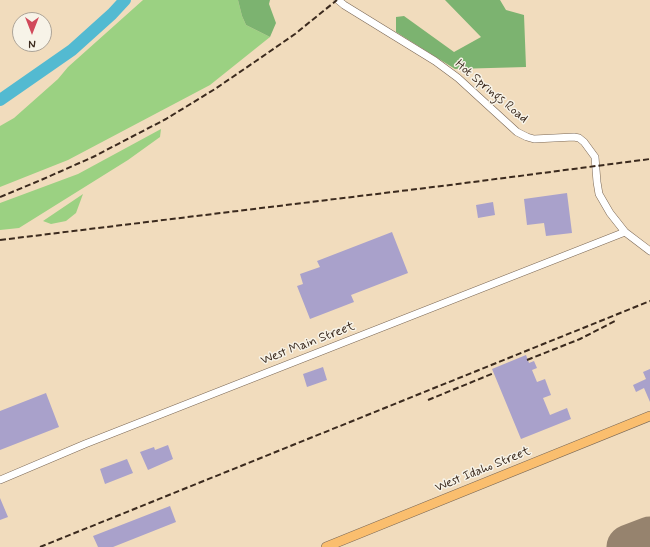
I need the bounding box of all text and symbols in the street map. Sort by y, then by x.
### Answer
north arrow [12,12,52,52]
text: N [28,36,36,50]
street label: Hot Springs Road [451,57,531,127]
street label: West Main Street [259,319,357,369]
street label: West Idaho Street [433,444,533,496]

